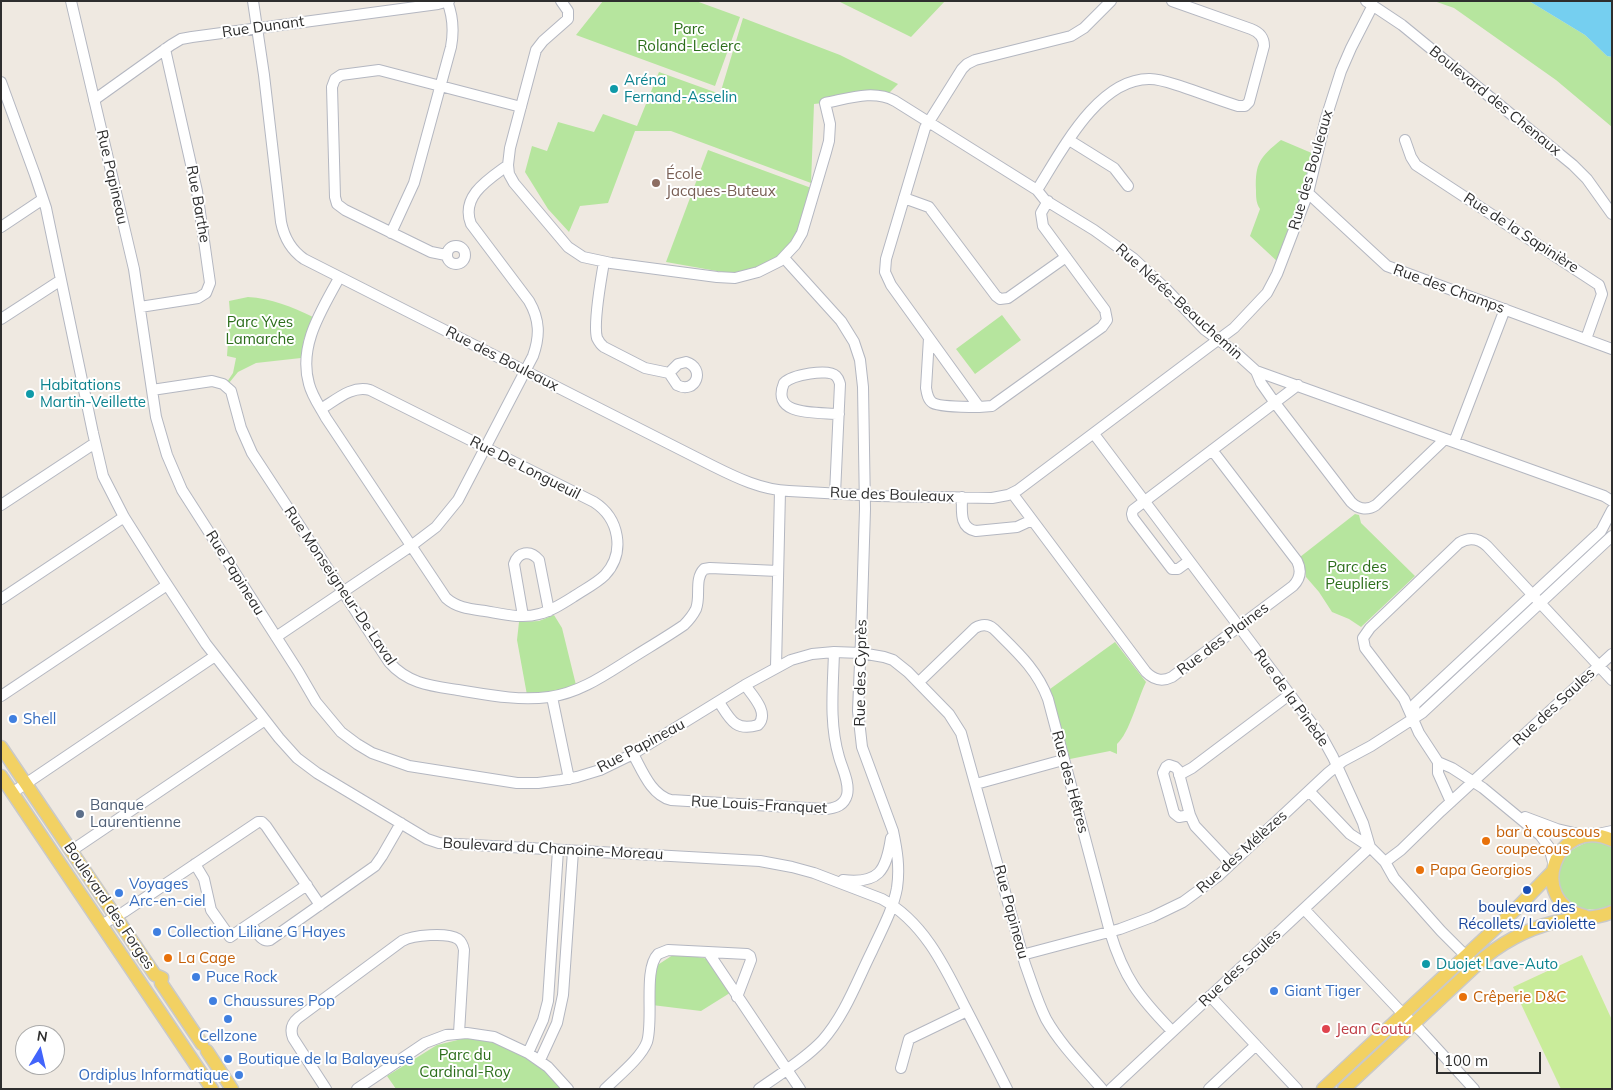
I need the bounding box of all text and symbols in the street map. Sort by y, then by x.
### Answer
street label: Rue Dunant [221,12,305,42]
park label: Parc Roland-Leclerc [637,20,741,55]
street label: Boulevard des Chenaux [1425,42,1565,160]
place label: Aréna Fernand-Asselin [624,71,737,106]
marker: Aréna Fernand-Asselin [608,83,620,95]
street label: Rue des Bouleaux [1285,108,1337,232]
street label: Rue Papineau [92,128,132,226]
street label: Rue Barthe [182,164,214,244]
place label: École Jacques-Buteux [666,165,776,200]
marker: École Jacques-Buteux [650,177,662,189]
street label: Rue de la Sapinière [1460,189,1582,277]
street label: Rue Nérée-Beauchemin [1112,240,1246,364]
street label: Rue des Champs [1391,260,1507,318]
park label: Parc Yves Lamarche [225,313,295,348]
street label: Rue des Bouleaux [442,323,562,395]
place label: Habitations Martin-Veillette [40,376,146,411]
marker: Habitations Martin-Veillette [24,388,36,400]
street label: Rue De Longueuil [467,432,583,504]
street label: Rue des Bouleaux [829,484,955,506]
street label: Rue Monseigneur-De Laval [280,503,400,669]
street label: Rue Papineau [202,527,268,619]
park label: Parc des Peupliers [1325,558,1389,593]
street label: Rue des Plaines [1174,599,1272,679]
street label: Rue des Cyprès [851,619,871,727]
street label: Rue de la Pinède [1250,646,1332,750]
street label: Rue des Saules [1509,664,1599,750]
place label: Shell [23,710,56,728]
marker: Shell [7,713,19,725]
street label: Rue Papineau [594,715,688,777]
street label: Rue des Hêtres [1048,729,1092,835]
street label: Rue Louis-Franquet [690,792,828,818]
place label: Banque Laurentienne [90,796,181,831]
street label: Rue des Mélèzes [1193,807,1291,897]
marker: Banque Laurentienne [74,808,86,820]
place label: bar à couscous coupecous [1496,823,1600,858]
street label: Boulevard du Chanoine-Moreau [442,834,664,864]
marker: bar à couscous coupecous [1480,835,1492,847]
street label: Boulevard des Forges [60,839,158,973]
place label: Papa Georgios [1430,861,1532,879]
street label: Rue Papineau [990,863,1032,961]
marker: Papa Georgios [1414,864,1426,876]
place label: Voyages Arc-en-ciel [129,875,206,910]
marker: boulevard des Récollets/ Laviolette [1521,884,1533,896]
marker: Voyages Arc-en-ciel [113,887,125,899]
place label: boulevard des Récollets/ Laviolette [1458,898,1596,933]
place label: Collection Liliane G Hayes [167,923,346,941]
street label: Rue des Saules [1195,925,1285,1011]
marker: Collection Liliane G Hayes [151,926,163,938]
place label: La Cage [178,949,235,967]
marker: La Cage [162,952,174,964]
place label: Duojet Lave-Auto [1436,955,1558,973]
marker: Duojet Lave-Auto [1420,958,1432,970]
place label: Puce Rock [206,968,278,986]
marker: Puce Rock [190,971,202,983]
place label: Giant Tiger [1284,982,1361,1000]
marker: Giant Tiger [1268,985,1280,997]
place label: Crêperie D&C [1473,988,1567,1006]
marker: Crêperie D&C [1457,991,1469,1003]
place label: Chaussures Pop [223,992,335,1010]
marker: Chaussures Pop [207,995,219,1007]
marker: Cellzone [222,1013,234,1025]
place label: Jean Coutu [1336,1020,1412,1038]
marker: Jean Coutu [1320,1023,1332,1035]
north arrow [15,1025,65,1075]
text: N [36,1026,49,1046]
place label: Cellzone [199,1027,257,1045]
scale bar [1438,1042,1543,1074]
park label: Parc du Cardinal-Roy [419,1046,511,1081]
place label: Boutique de la Balayeuse [238,1050,413,1068]
text: 100 m [1444,1051,1488,1070]
marker: Boutique de la Balayeuse [222,1053,234,1065]
place label: Ordiplus Informatique [79,1066,229,1084]
marker: Ordiplus Informatique [233,1069,245,1081]

